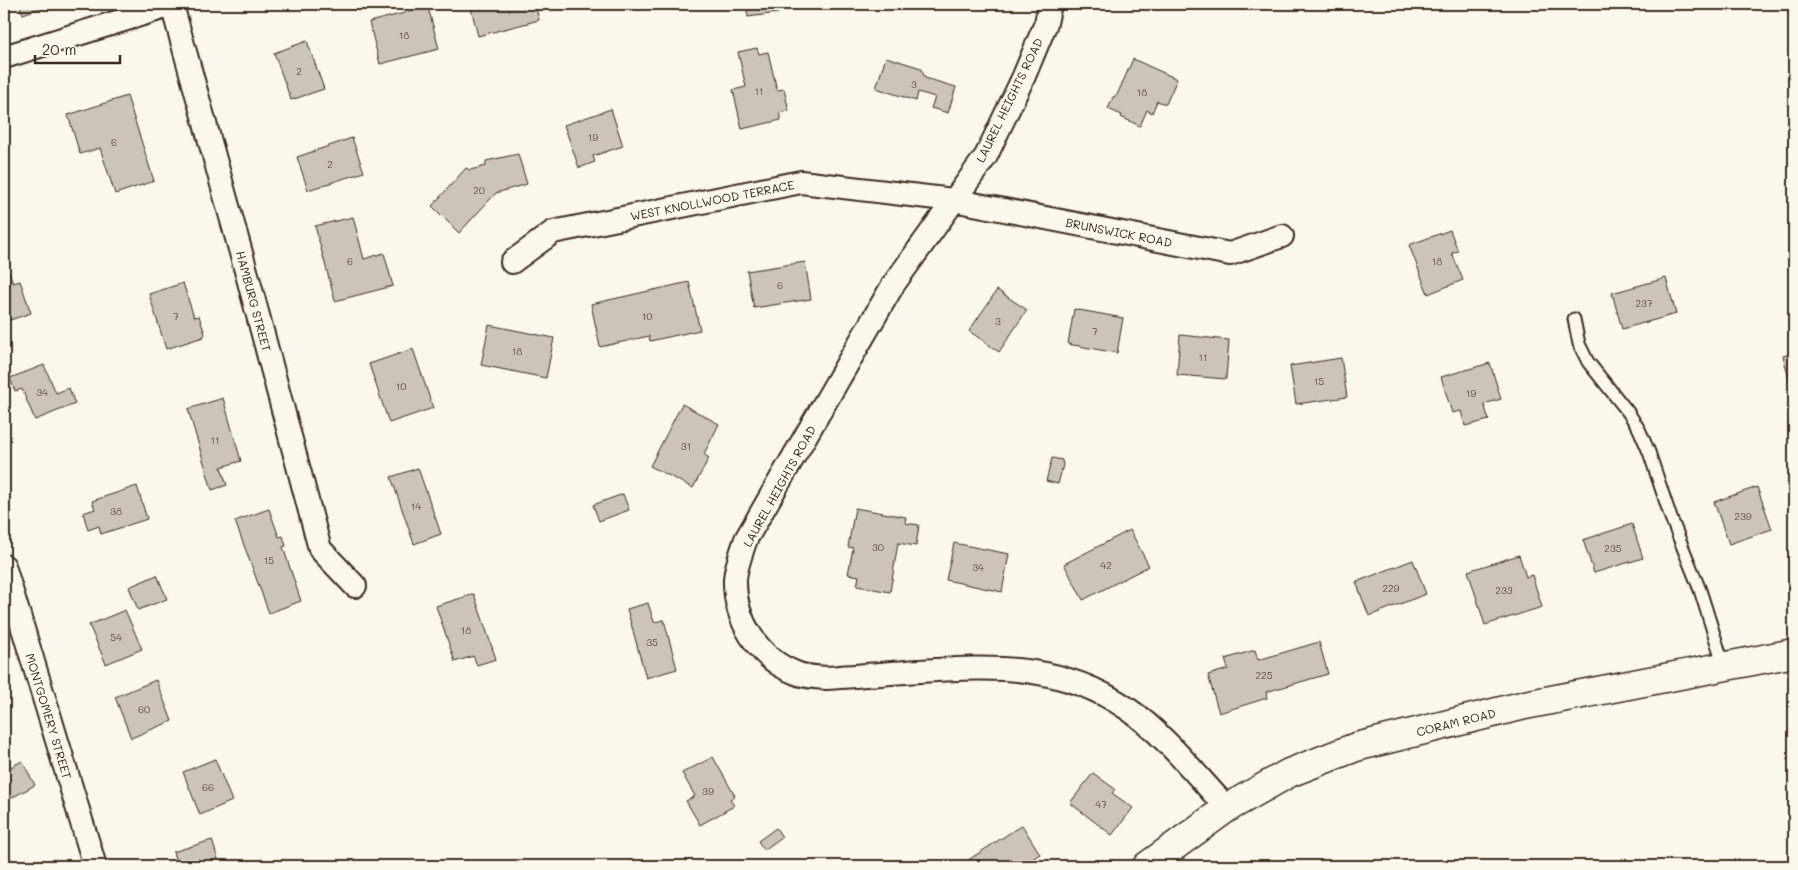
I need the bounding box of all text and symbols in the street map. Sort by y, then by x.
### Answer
house number: 18 [399,28,409,42]
scale bar [35,32,120,64]
street label: LAUREL HEIGHTS ROAD [972,35,1046,165]
text: 20 m [42,39,76,59]
house number: 2 [296,64,302,78]
house number: 3 [911,77,917,91]
house number: 11 [755,84,763,98]
house number: 18 [1137,85,1147,99]
house number: 19 [588,130,598,144]
house number: 6 [111,135,117,149]
house number: 2 [327,157,333,171]
street label: WEST KNOLLWOOD TERRACE [629,176,795,224]
house number: 20 [473,183,485,197]
street label: BRUNSWICK ROAD [1064,214,1174,250]
street label: HAMBURG STREET [233,249,275,354]
house number: 6 [347,254,353,268]
house number: 18 [1432,254,1442,268]
house number: 6 [777,278,783,292]
house number: 237 [1636,296,1653,310]
house number: 7 [173,309,179,323]
house number: 10 [642,309,652,323]
house number: 3 [995,314,1001,328]
house number: 7 [1092,324,1098,338]
house number: 18 [512,344,522,358]
house number: 11 [1199,350,1207,364]
house number: 15 [1314,374,1324,388]
house number: 10 [396,379,406,393]
house number: 34 [36,385,48,399]
house number: 19 [1466,386,1476,400]
street label: LAUREL HEIGHTS ROAD [739,422,819,550]
house number: 11 [211,433,219,447]
house number: 31 [681,439,691,453]
house number: 14 [411,499,421,513]
house number: 38 [110,504,122,518]
house number: 239 [1734,509,1752,523]
house number: 30 [872,540,884,554]
house number: 235 [1604,541,1622,555]
house number: 15 [264,553,274,567]
house number: 42 [1100,558,1112,572]
house number: 34 [972,560,984,574]
house number: 229 [1382,581,1400,595]
house number: 233 [1495,583,1513,597]
house number: 18 [461,623,471,637]
house number: 54 [110,630,122,644]
house number: 35 [646,635,658,649]
street label: MONTGOMERY STREET [22,651,76,781]
house number: 225 [1256,668,1273,682]
house number: 60 [138,702,150,716]
street label: CORAM ROAD [1415,704,1497,740]
house number: 66 [202,780,214,794]
house number: 39 [702,784,714,798]
house number: 47 [1095,797,1107,811]

